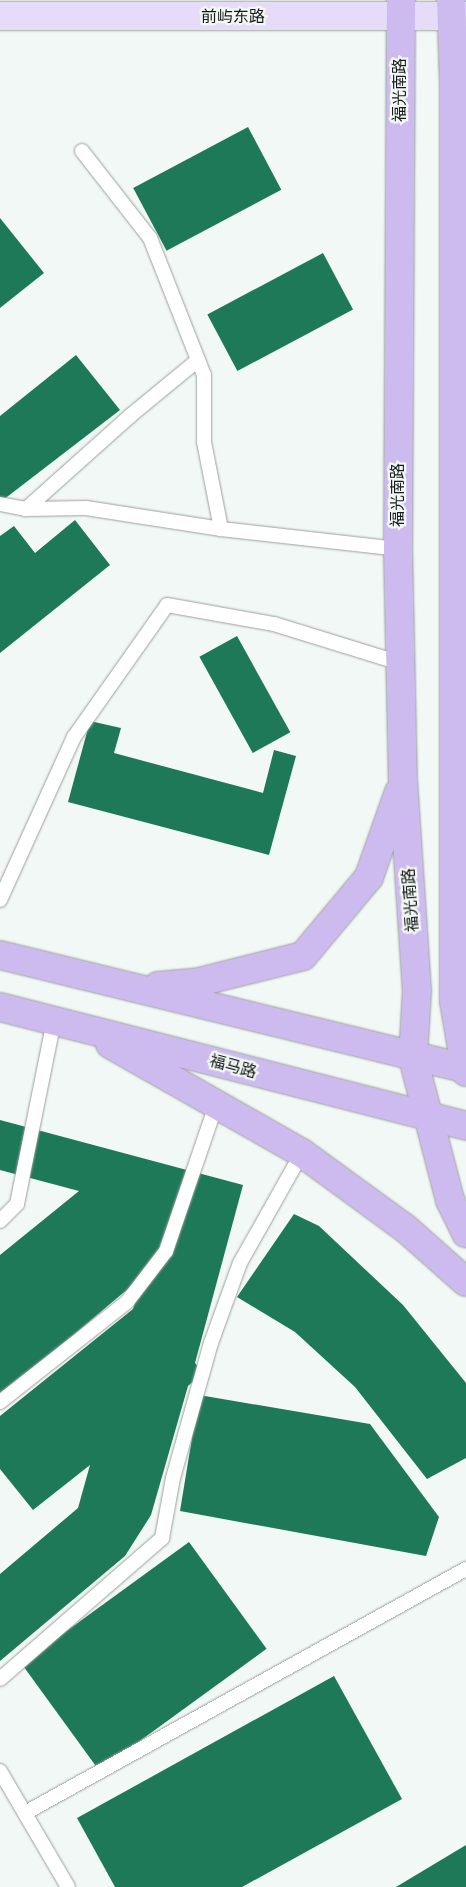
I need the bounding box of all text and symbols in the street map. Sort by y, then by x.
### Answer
street label: 前屿东路 [201,7,265,27]
street label: 福光南路 [390,58,410,122]
street label: 福光南路 [388,463,408,527]
street label: 福光南路 [399,867,423,933]
street label: 福马路 [207,1052,259,1082]

